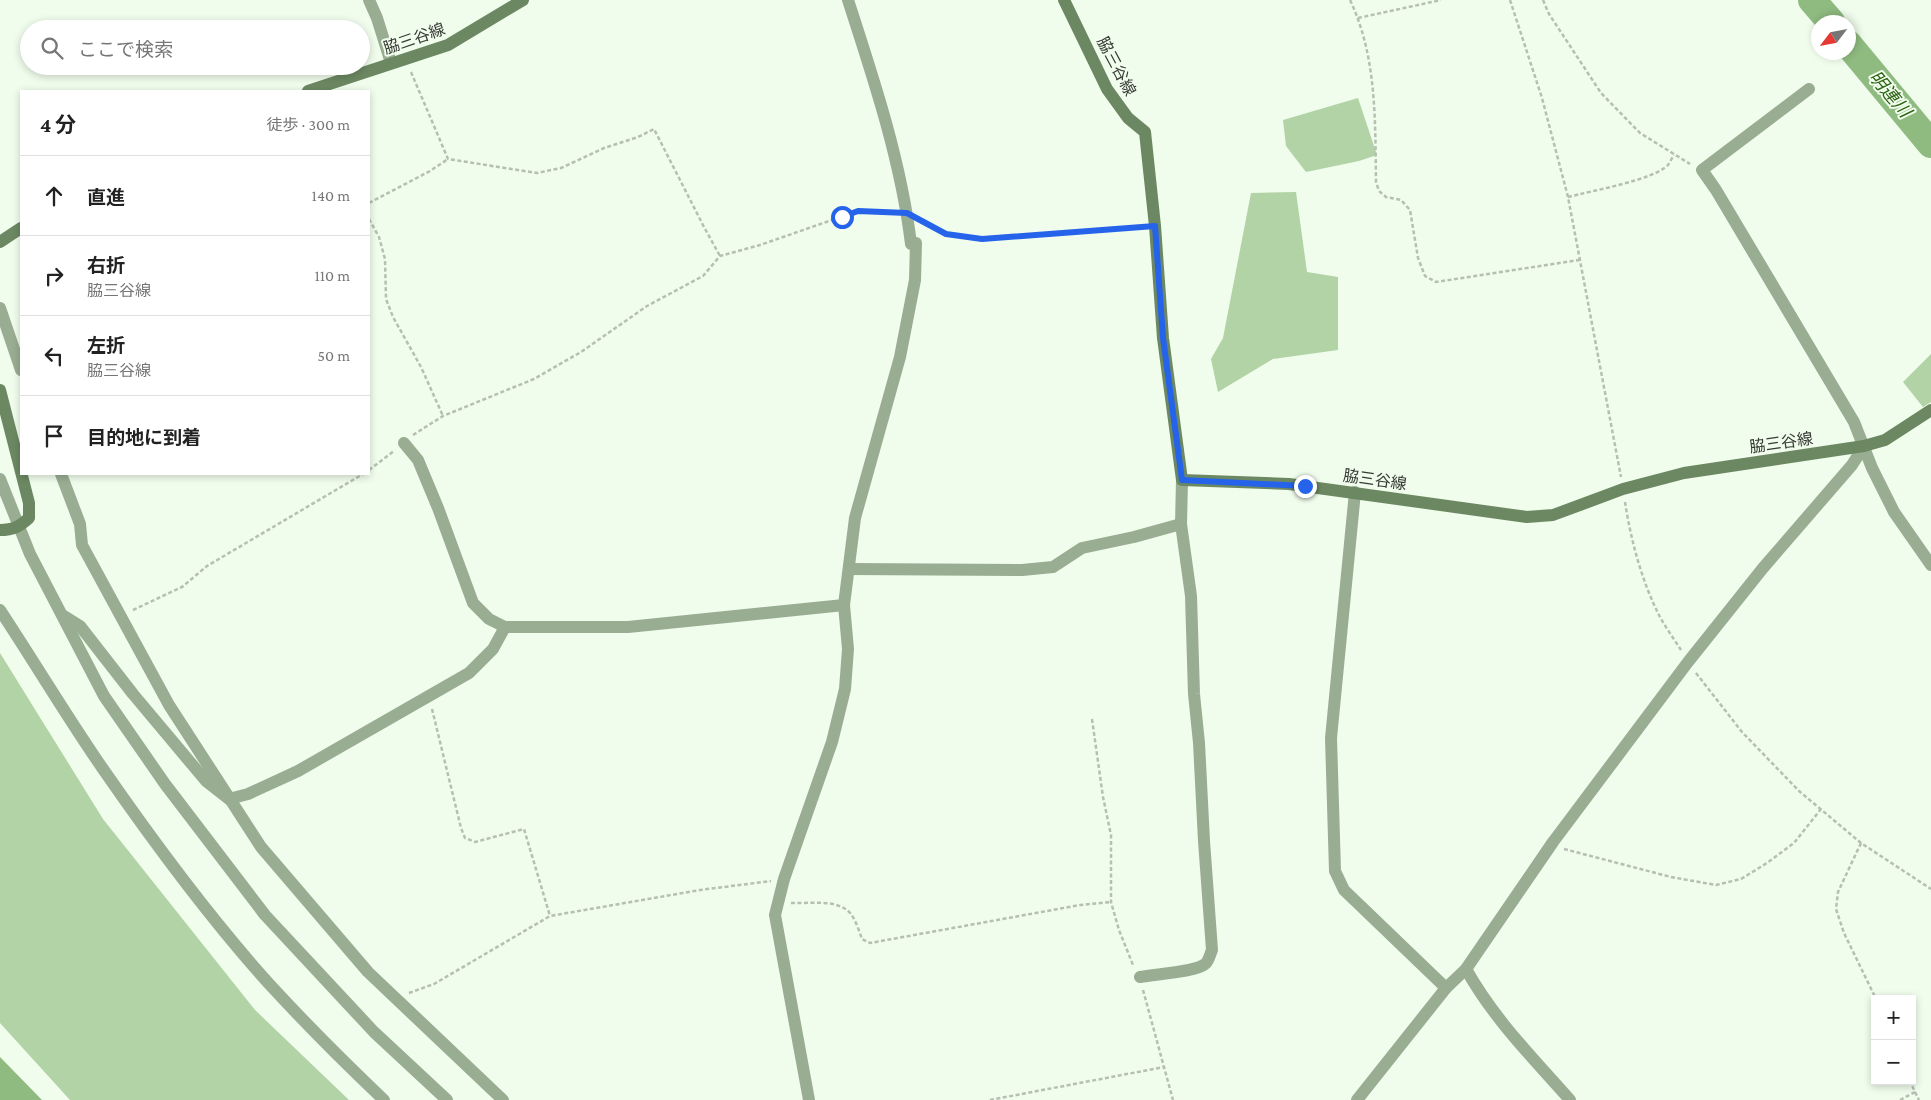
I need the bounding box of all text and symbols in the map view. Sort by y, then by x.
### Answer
north arrow [1811,15,1856,60]
search box [20,20,370,75]
street label: 脇三谷線 [381,20,447,57]
icon: search [38,34,66,62]
street label: 脇三谷線 [1094,34,1139,98]
text: ここで検索 [78,39,173,60]
water label: 明連川 [1865,67,1916,123]
text: 4 分 [40,113,76,137]
text: 徒歩 · 300 m [267,116,350,133]
icon: ahead [40,182,68,210]
text: 直進 [87,187,125,208]
text: 140 m [312,187,350,204]
route start [831,206,854,229]
text: 右折 [87,255,125,276]
icon: right [40,262,68,290]
text: 110 m [314,267,350,284]
text: 脇三谷線 [87,282,151,299]
text: 左折 [87,335,125,356]
icon: left [40,342,68,370]
text: 50 m [318,347,350,364]
text: 脇三谷線 [87,362,151,379]
icon: arrive [40,422,68,450]
text: 目的地に到着 [87,427,201,448]
street label: 脇三谷線 [1748,430,1814,455]
street label: 脇三谷線 [1342,467,1408,492]
route end [1294,475,1317,498]
map controls [1871,995,1916,1085]
button: + [1871,995,1916,1040]
button: − [1871,1040,1916,1085]

